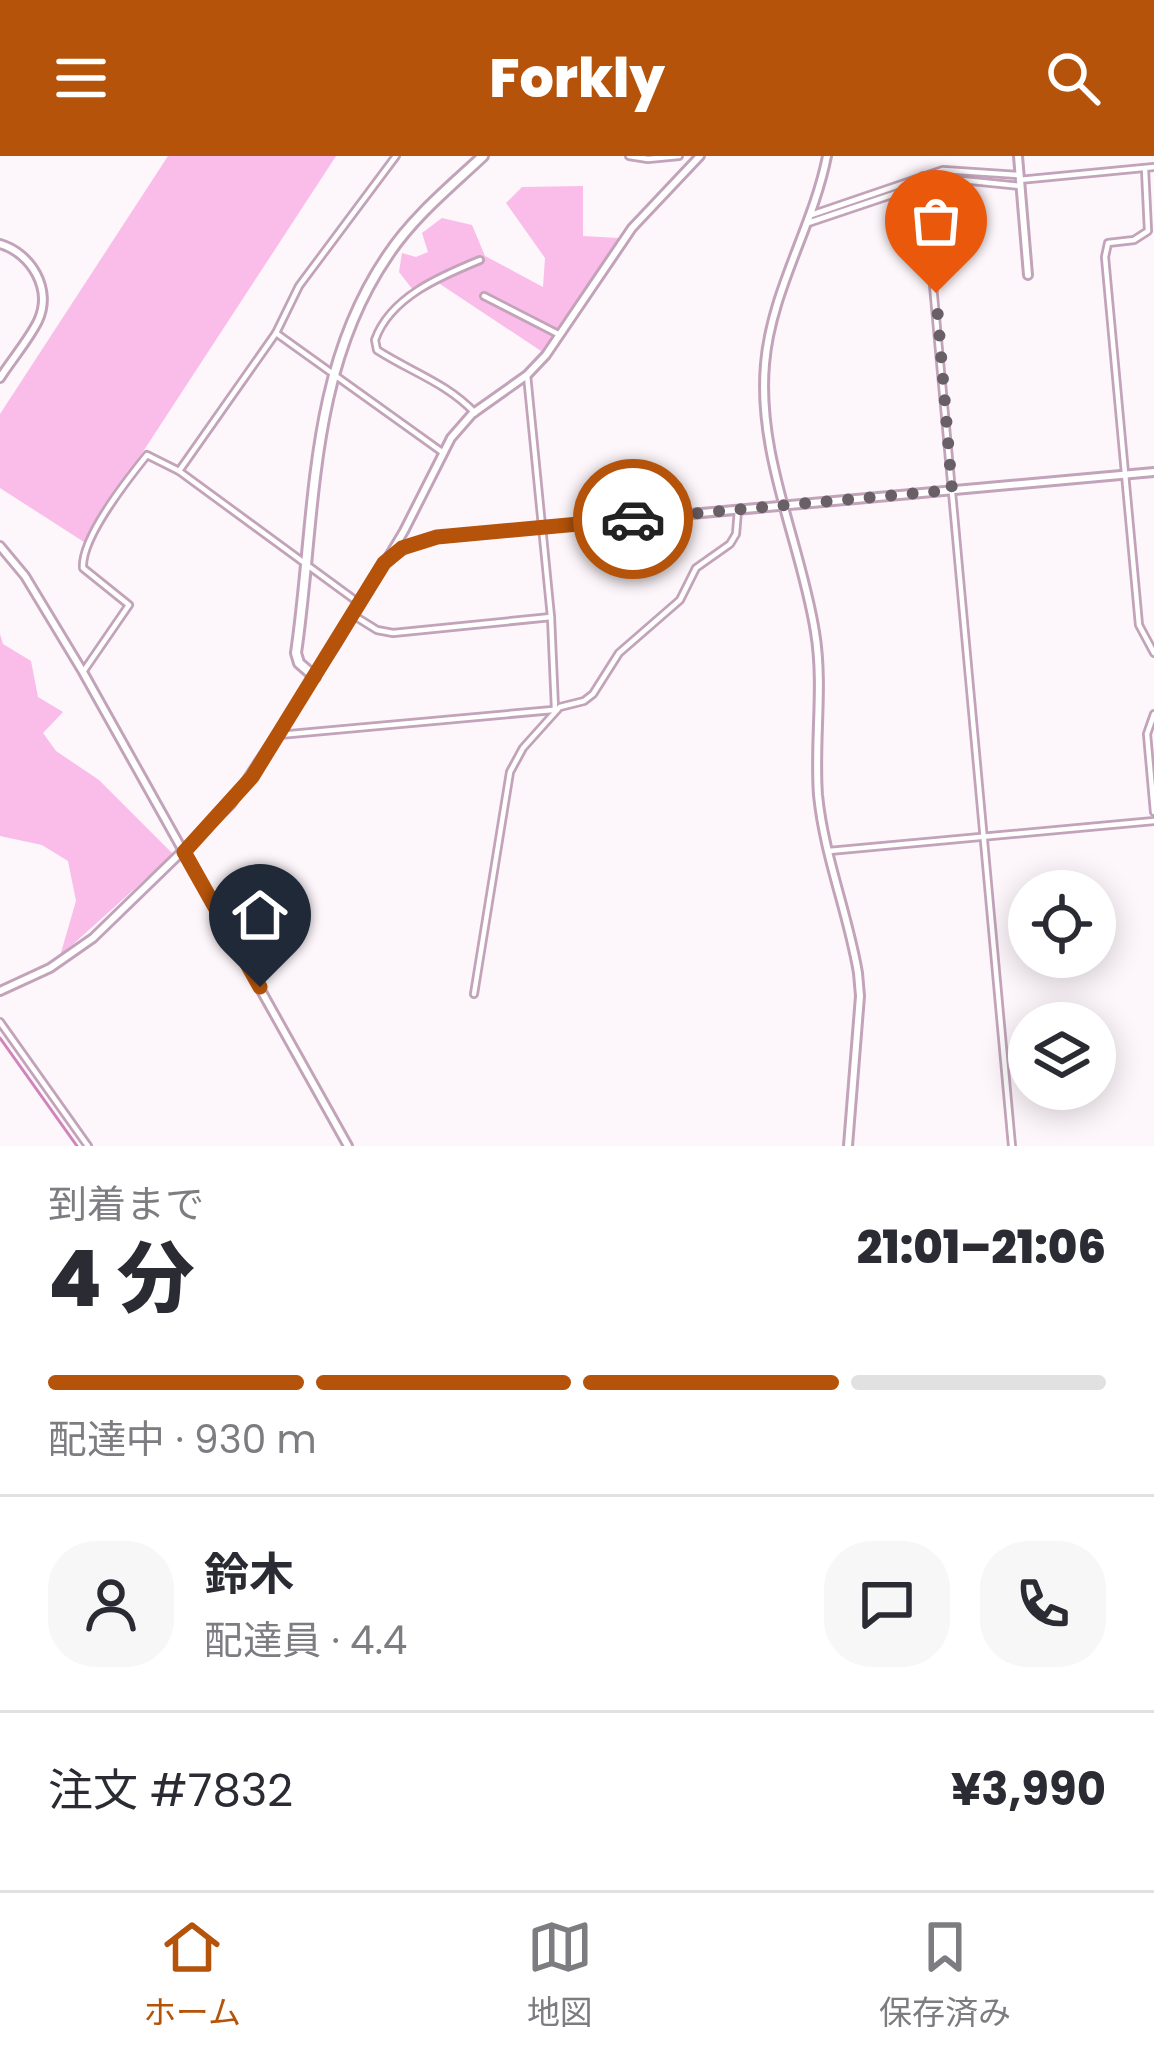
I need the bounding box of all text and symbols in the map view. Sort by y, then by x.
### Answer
text: Forkly [489,40,665,116]
icon: menu [48,45,114,111]
icon: search [1040,45,1106,111]
pin [885,170,987,293]
icon: bag [903,188,969,254]
courier [573,459,693,579]
icon: car [600,486,666,552]
pin [209,864,311,987]
map controls [1008,870,1116,1110]
button: locate [1008,870,1116,978]
icon: home [227,882,293,948]
button: layers [1008,1002,1116,1110]
text: 到着まで [48,1177,204,1232]
text: 21:01–21:06 [857,1216,1106,1279]
text: 4 分 [48,1224,195,1333]
text: 配達中 · 930 m [48,1412,317,1467]
button: person [48,1541,174,1667]
button: chat [824,1541,950,1667]
button: phone [980,1541,1106,1667]
text: 鈴木 [204,1543,294,1606]
text: 配達員 · 4.4 [204,1613,407,1668]
text: ¥3,990 [951,1758,1106,1821]
text: 注文 #7832 [48,1759,293,1822]
tab: ホーム [143,1914,241,2038]
tab: 地図 [527,1914,593,2038]
tab: 保存済み [879,1914,1011,2038]

